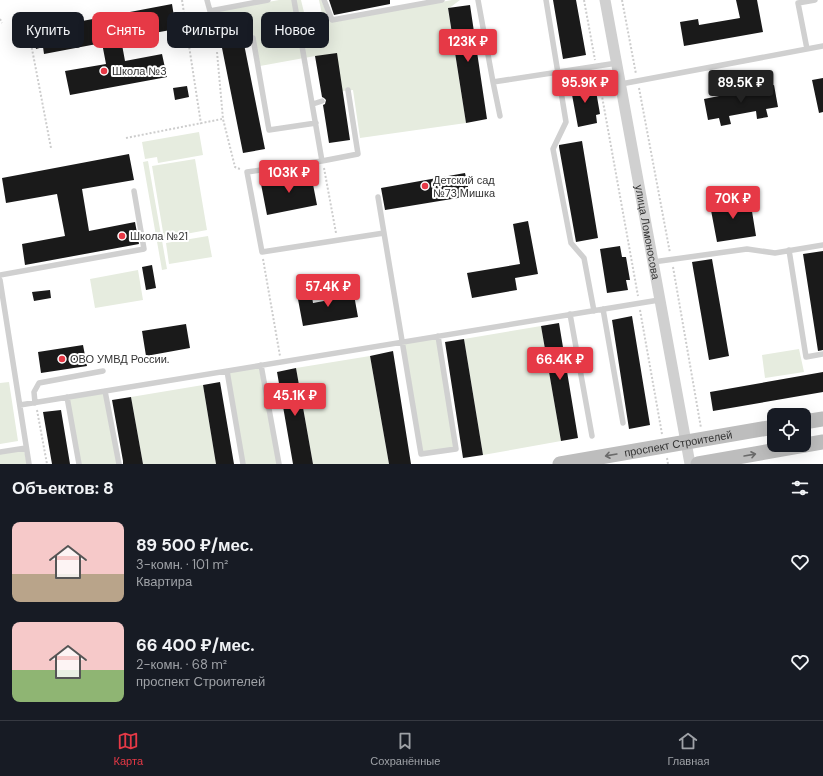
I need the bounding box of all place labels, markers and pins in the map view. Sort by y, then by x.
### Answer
pin: 123K ₽ [435,29,501,63]
place label: Школа №3 [112,64,167,78]
marker: Школа №3 [99,66,109,76]
pin: 95.9K ₽ [548,70,622,104]
pin: 89.5K ₽ [704,70,778,104]
pin: 103K ₽ [256,160,322,194]
place label: Детский сад №73 Мишка [433,173,496,200]
marker: Детский сад №73 Мишка [420,181,430,191]
pin: 70K ₽ [705,186,761,220]
place label: Школа №21 [130,229,188,243]
marker: Школа №21 [117,231,127,241]
pin: 57.4K ₽ [291,274,365,308]
pin: 66.4K ₽ [523,347,597,381]
place label: ОВО УМВД России. [70,352,169,366]
marker: ОВО УМВД России. [57,354,67,364]
pin: 45.1K ₽ [258,383,332,417]

